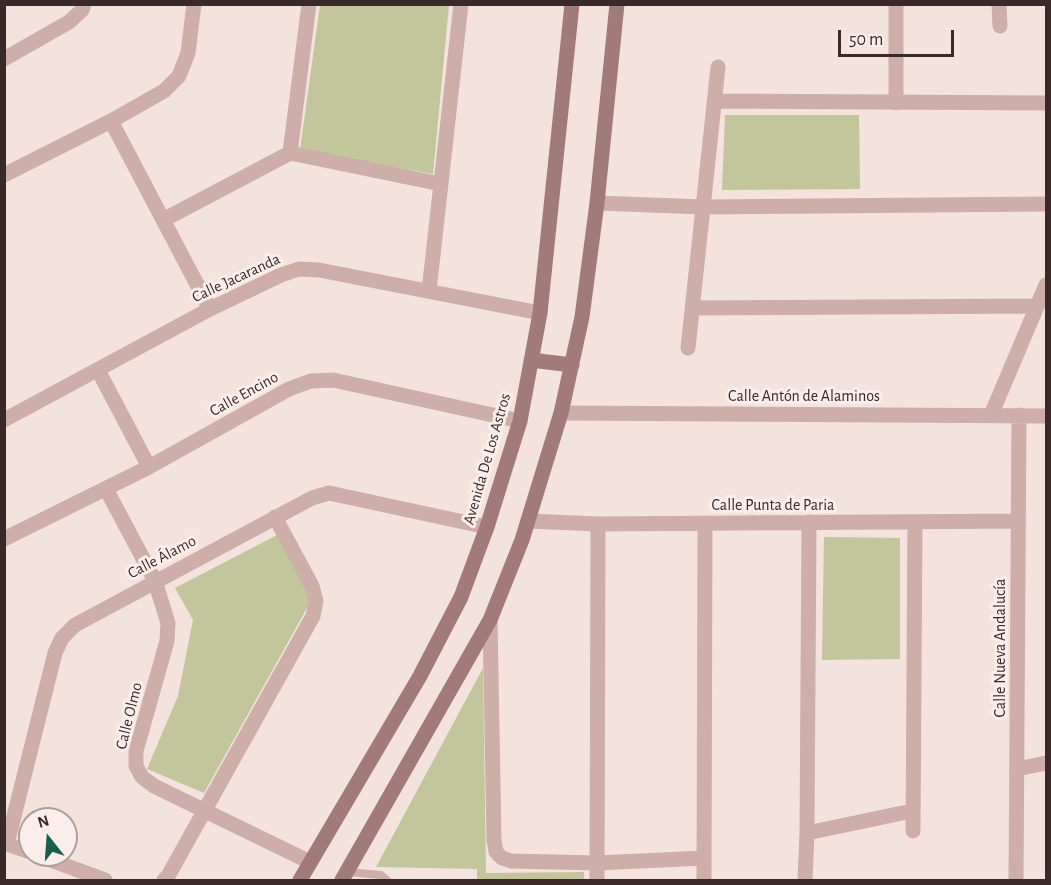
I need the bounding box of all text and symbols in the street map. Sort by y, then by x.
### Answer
scale bar [841,18,956,56]
text: 50 m [849,31,883,49]
street label: Calle Jacaranda [189,249,283,307]
street label: Calle Encino [206,367,282,421]
street label: Calle Antón de Alaminos [728,386,880,406]
street label: Avenida De Los Astros [459,391,515,527]
street label: Calle Punta de Paria [712,495,834,515]
street label: Calle Álamo [125,531,199,583]
street label: Calle Nueva Andalucía [990,578,1010,718]
street label: Calle Olmo [111,680,147,752]
north arrow [18,807,78,867]
text: N [36,812,51,831]

